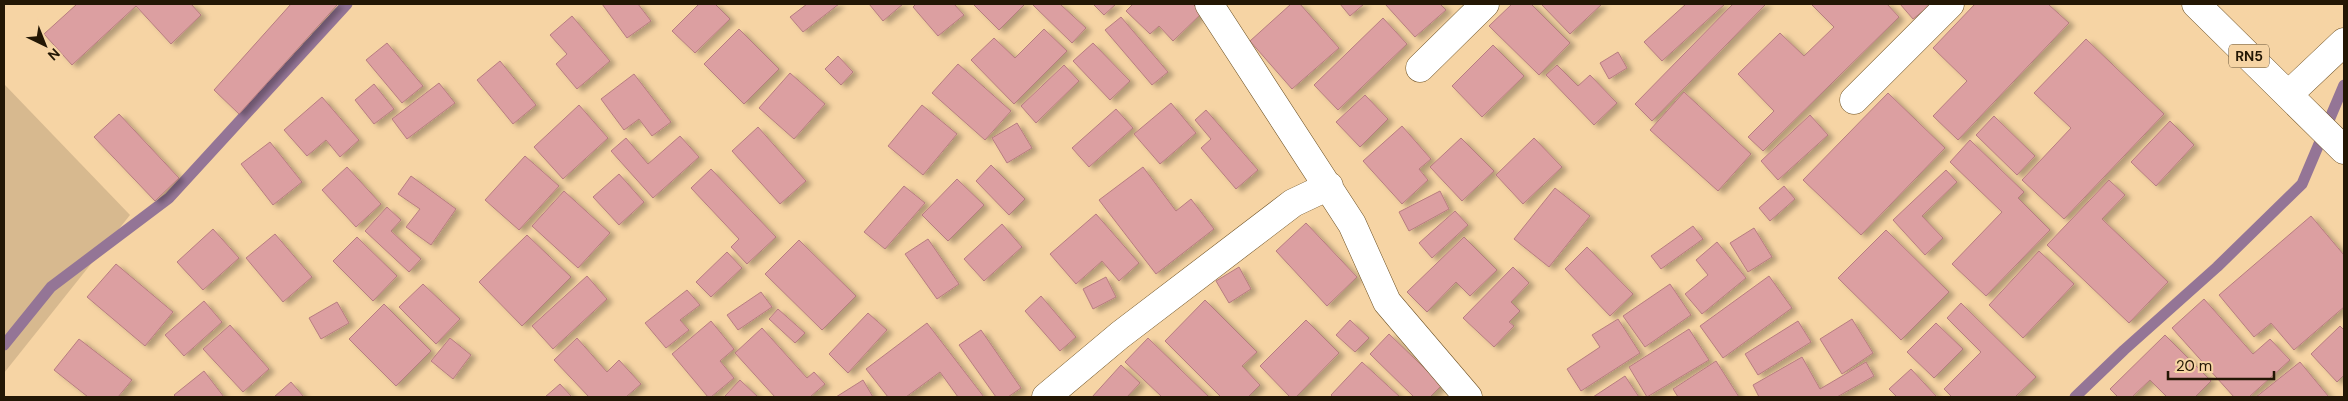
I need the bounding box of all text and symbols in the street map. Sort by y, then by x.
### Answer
north arrow [20,20,70,70]
text: N [44,44,64,65]
road number: RN5 [2229,44,2269,68]
scale bar [2168,348,2274,380]
text: 20 m [2176,356,2212,376]

